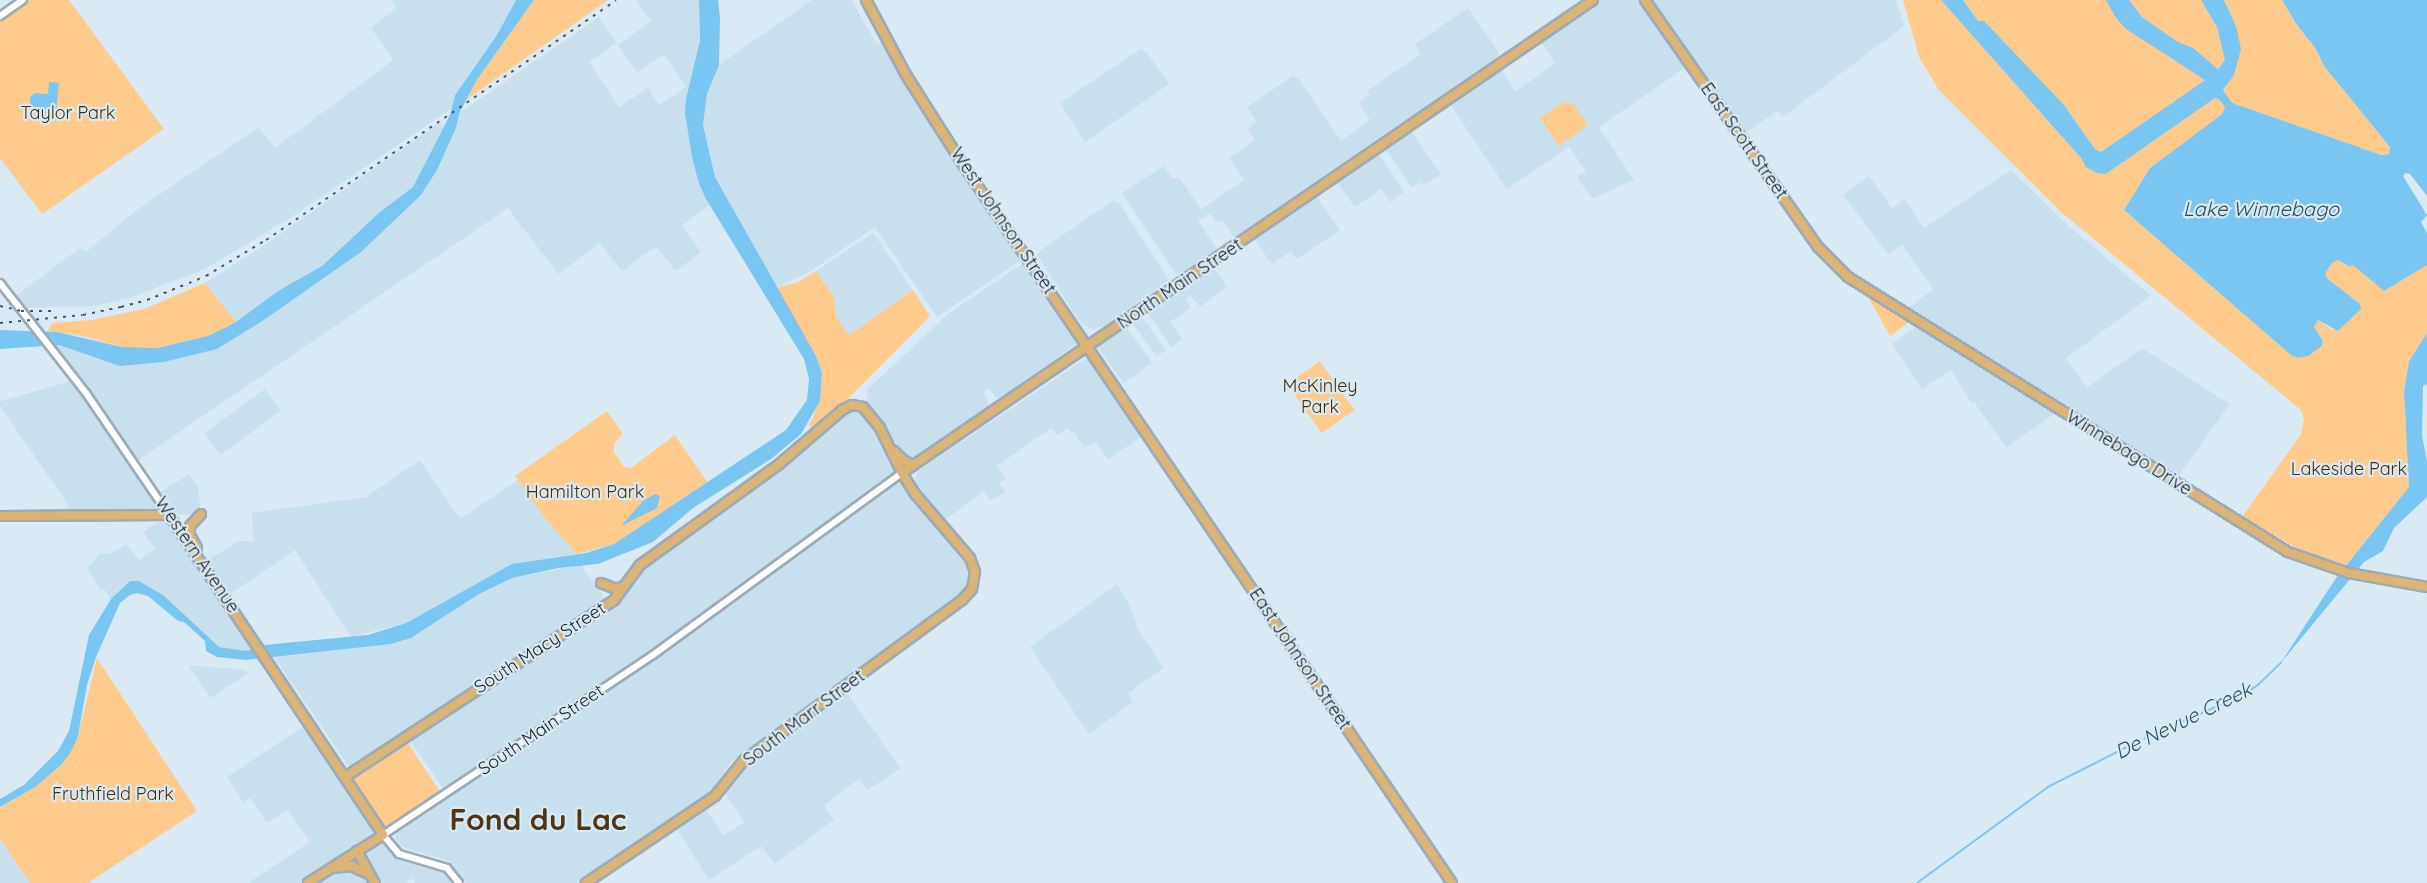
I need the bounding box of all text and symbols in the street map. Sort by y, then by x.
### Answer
street label: East Scott Street [1696,79,1792,203]
park label: Taylor Park [21,102,115,124]
street label: West Johnson Street [946,144,1060,298]
water label: Lake Winnebago [2183,196,2339,220]
street label: North Main Street [1113,234,1247,334]
park label: McKinley Park [1283,376,1357,418]
street label: Winnebago Drive [2062,406,2196,500]
park label: Lakeside Park [2291,458,2407,480]
park label: Hamilton Park [526,481,644,503]
street label: Western Avenue [150,493,244,617]
street label: East Johnson Street [1245,584,1355,734]
street label: South Macy Street [470,598,610,698]
street label: South Marr Street [739,665,869,771]
water label: De Nevue Creek [2111,676,2255,764]
street label: South Main Street [474,680,608,780]
park label: Fruthfield Park [52,783,174,805]
district label: Fond du Lac [450,801,626,837]

